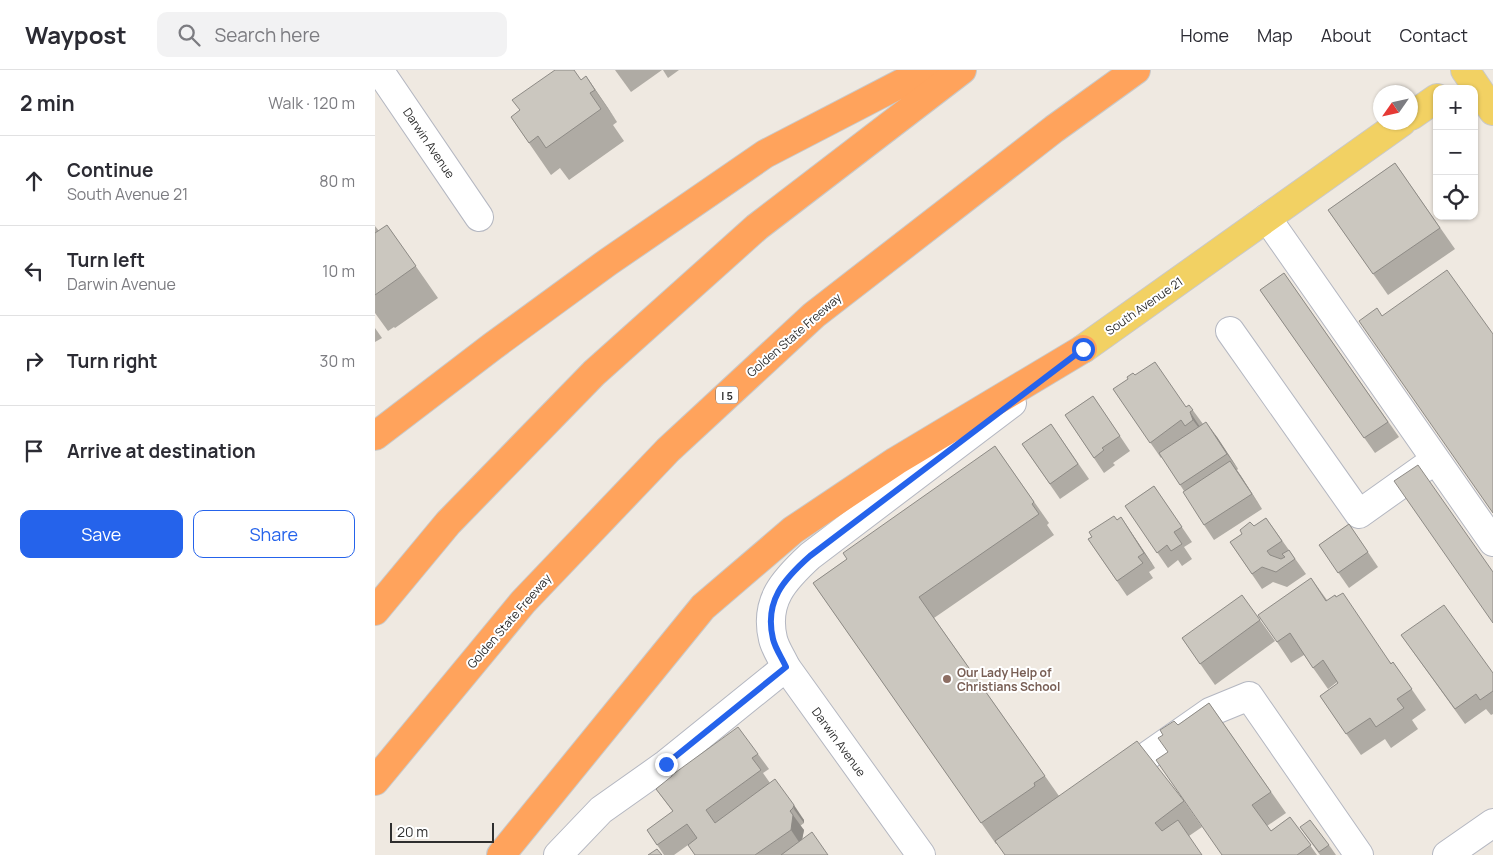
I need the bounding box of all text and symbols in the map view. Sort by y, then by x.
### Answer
search box [157,12,507,57]
text: Waypost [25,18,127,51]
icon: search [175,21,203,49]
text: Search here [215,22,320,48]
text: Home [1180,23,1229,47]
text: Map [1257,23,1293,47]
text: About [1321,23,1371,47]
text: Contact [1399,23,1468,47]
north arrow [1373,85,1418,130]
map controls [1433,85,1478,220]
button: + [1433,85,1478,130]
text: 2 min [20,89,75,117]
text: Walk · 120 m [268,92,355,114]
street label: Darwin Avenue [399,104,459,182]
button: − [1433,130,1478,175]
text: Continue [67,157,153,183]
icon: ahead [20,167,48,195]
text: 80 m [319,170,355,192]
button: locate [1433,175,1478,220]
text: South Avenue 21 [67,183,188,205]
text: Turn left [67,247,145,273]
icon: left [20,257,48,285]
text: 10 m [322,260,355,282]
text: Darwin Avenue [67,273,176,295]
street label: South Avenue 21 [1102,273,1186,339]
street label: Golden State Freeway [743,289,845,381]
route start [1072,338,1095,361]
icon: right [20,347,48,375]
text: Turn right [67,348,157,374]
text: 30 m [320,350,355,372]
road number: I 5 [716,386,738,404]
icon: arrive [20,437,48,465]
text: Arrive at destination [67,438,256,464]
button: Save [20,510,183,558]
button: Share [193,510,355,558]
street label: Golden State Freeway [463,570,555,672]
place label: Our Lady Help of Christians School [957,664,1060,695]
marker: Our Lady Help of Christians School [941,673,953,685]
street label: Darwin Avenue [808,704,870,780]
route end [655,753,678,776]
scale bar [390,820,494,843]
text: 20 m [397,822,428,841]

